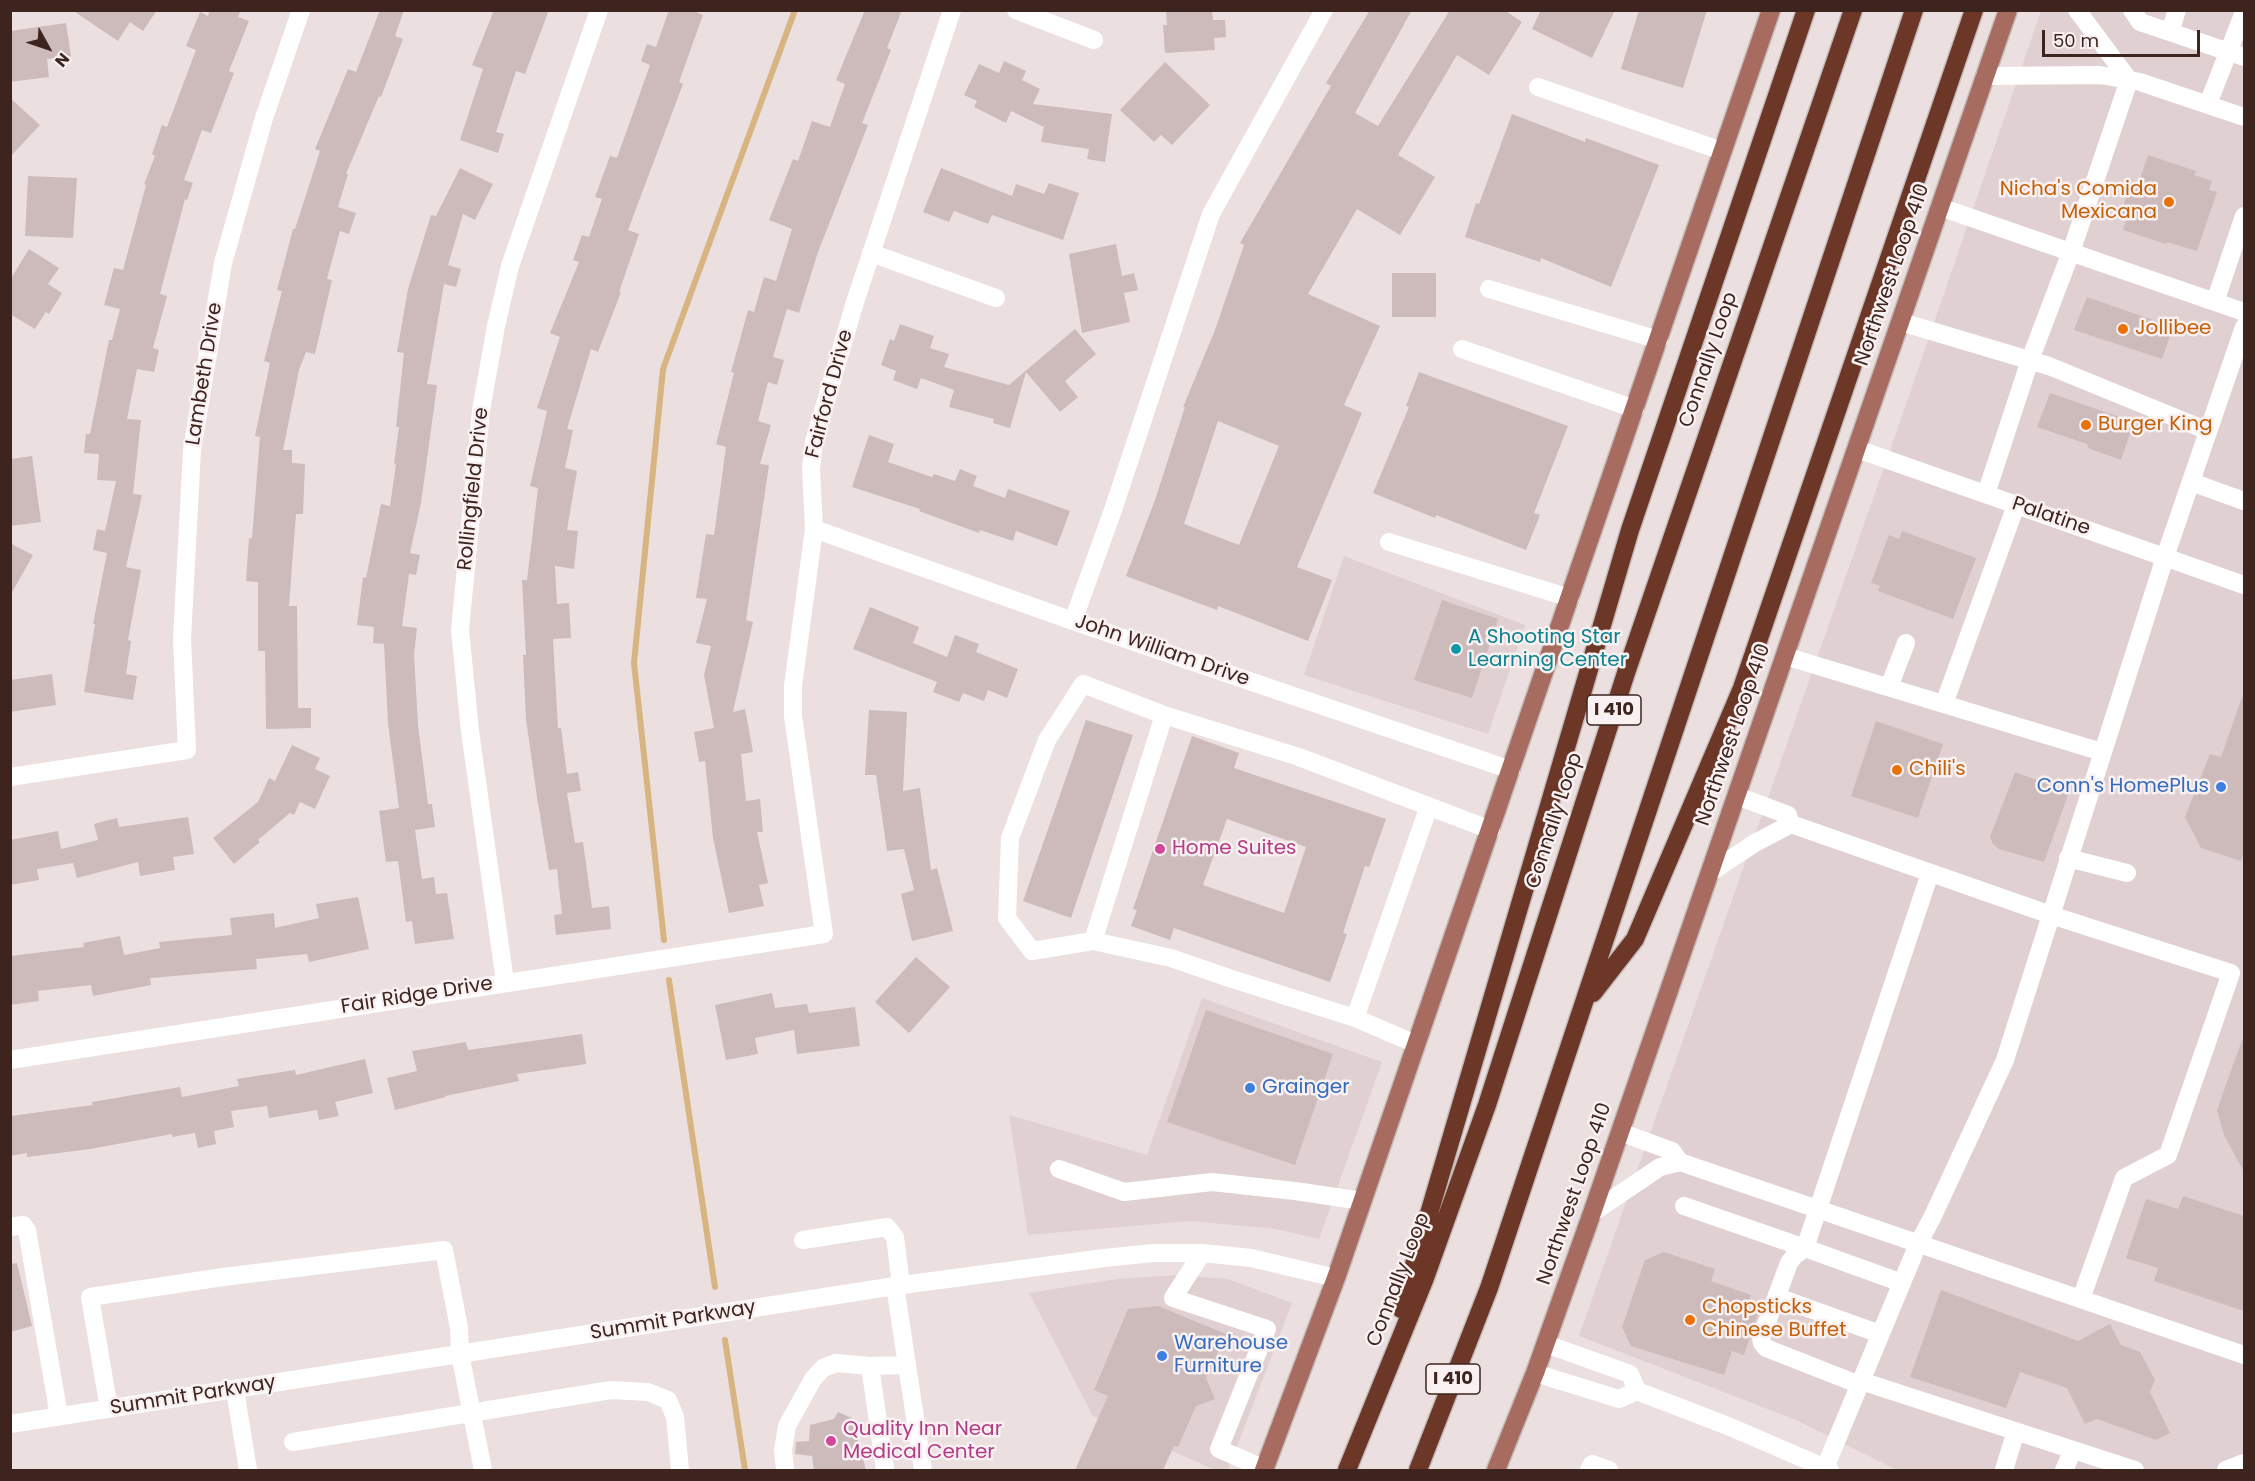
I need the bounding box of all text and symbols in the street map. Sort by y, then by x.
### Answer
north arrow [18,18,78,78]
scale bar [2045,18,2202,56]
text: 50 m [2053,28,2099,53]
text: N [49,48,75,72]
place label: Nicha's Comida Mexicana [2000,178,2157,225]
street label: Northwest Loop 410 [1851,181,1935,369]
marker: Nicha's Comida Mexicana [2162,195,2176,209]
street label: Connally Loop [1675,289,1743,431]
street label: Lambeth Drive [182,301,228,447]
place label: Jollibee [2135,317,2211,341]
marker: Jollibee [2116,322,2130,336]
street label: Fairford Drive [801,327,859,461]
street label: Rollingfield Drive [454,406,494,572]
place label: Burger King [2098,413,2212,437]
marker: Burger King [2079,418,2093,432]
street label: Palatine [2009,492,2093,542]
street label: John William Drive [1072,610,1252,692]
place label: A Shooting Star Learning Center [1468,626,1627,673]
street label: Northwest Loop 410 [1692,641,1776,829]
marker: A Shooting Star Learning Center [1449,642,1463,656]
road number: I 410 [1587,695,1641,725]
street label: Connally Loop [1522,750,1588,892]
place label: Chili's [1909,758,1966,782]
marker: Chili's [1890,763,1904,777]
place label: Conn's HomePlus [2037,775,2209,799]
marker: Conn's HomePlus [2214,780,2228,794]
place label: Home Suites [1172,837,1297,861]
marker: Home Suites [1153,842,1167,856]
street label: Fair Ridge Drive [339,972,495,1020]
place label: Grainger [1262,1076,1350,1100]
marker: Grainger [1243,1081,1257,1095]
street label: Northwest Loop 410 [1533,1100,1617,1288]
street label: Connally Loop [1362,1210,1436,1350]
street label: Summit Parkway [588,1296,758,1346]
place label: Chopsticks Chinese Buffet [1702,1296,1846,1343]
marker: Chopsticks Chinese Buffet [1683,1313,1697,1327]
place label: Warehouse Furniture [1174,1332,1288,1379]
marker: Warehouse Furniture [1155,1349,1169,1363]
road number: I 410 [1426,1364,1480,1394]
street label: Summit Parkway [108,1371,278,1421]
place label: Quality Inn Near Medical Center [843,1418,1002,1465]
marker: Quality Inn Near Medical Center [824,1434,838,1448]

